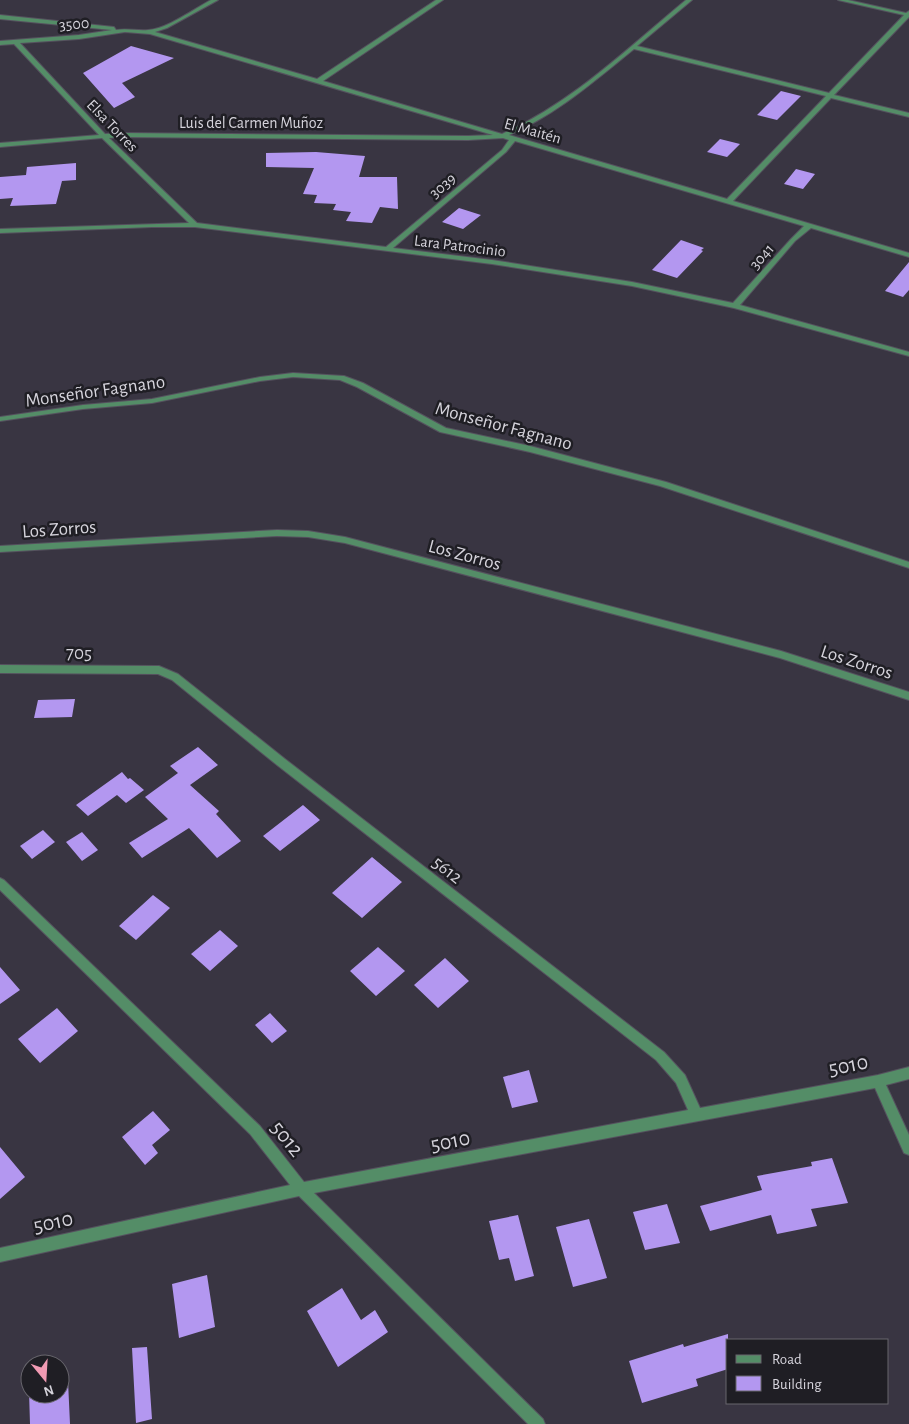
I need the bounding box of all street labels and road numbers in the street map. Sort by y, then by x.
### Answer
street label: 3500 [58,15,90,33]
street label: Elsa Torres [84,97,141,155]
street label: Luis del Carmen Muñoz [179,115,323,131]
street label: El Maitén [502,115,563,147]
street label: 3039 [426,170,459,201]
street label: Lara Patrocinio [413,232,507,260]
street label: 3041 [746,241,777,273]
street label: Monseñor Fagnano [24,372,166,411]
street label: Monseñor Fagnano [433,399,574,454]
street label: Los Zorros [21,517,97,542]
street label: Los Zorros [426,537,503,574]
street label: Los Zorros [818,642,895,683]
street label: 705 [66,644,92,663]
street label: 5612 [429,853,466,888]
street label: 5010 [826,1050,870,1080]
street label: 5012 [267,1117,308,1160]
street label: 5010 [428,1126,472,1156]
street label: 5010 [31,1207,75,1237]

